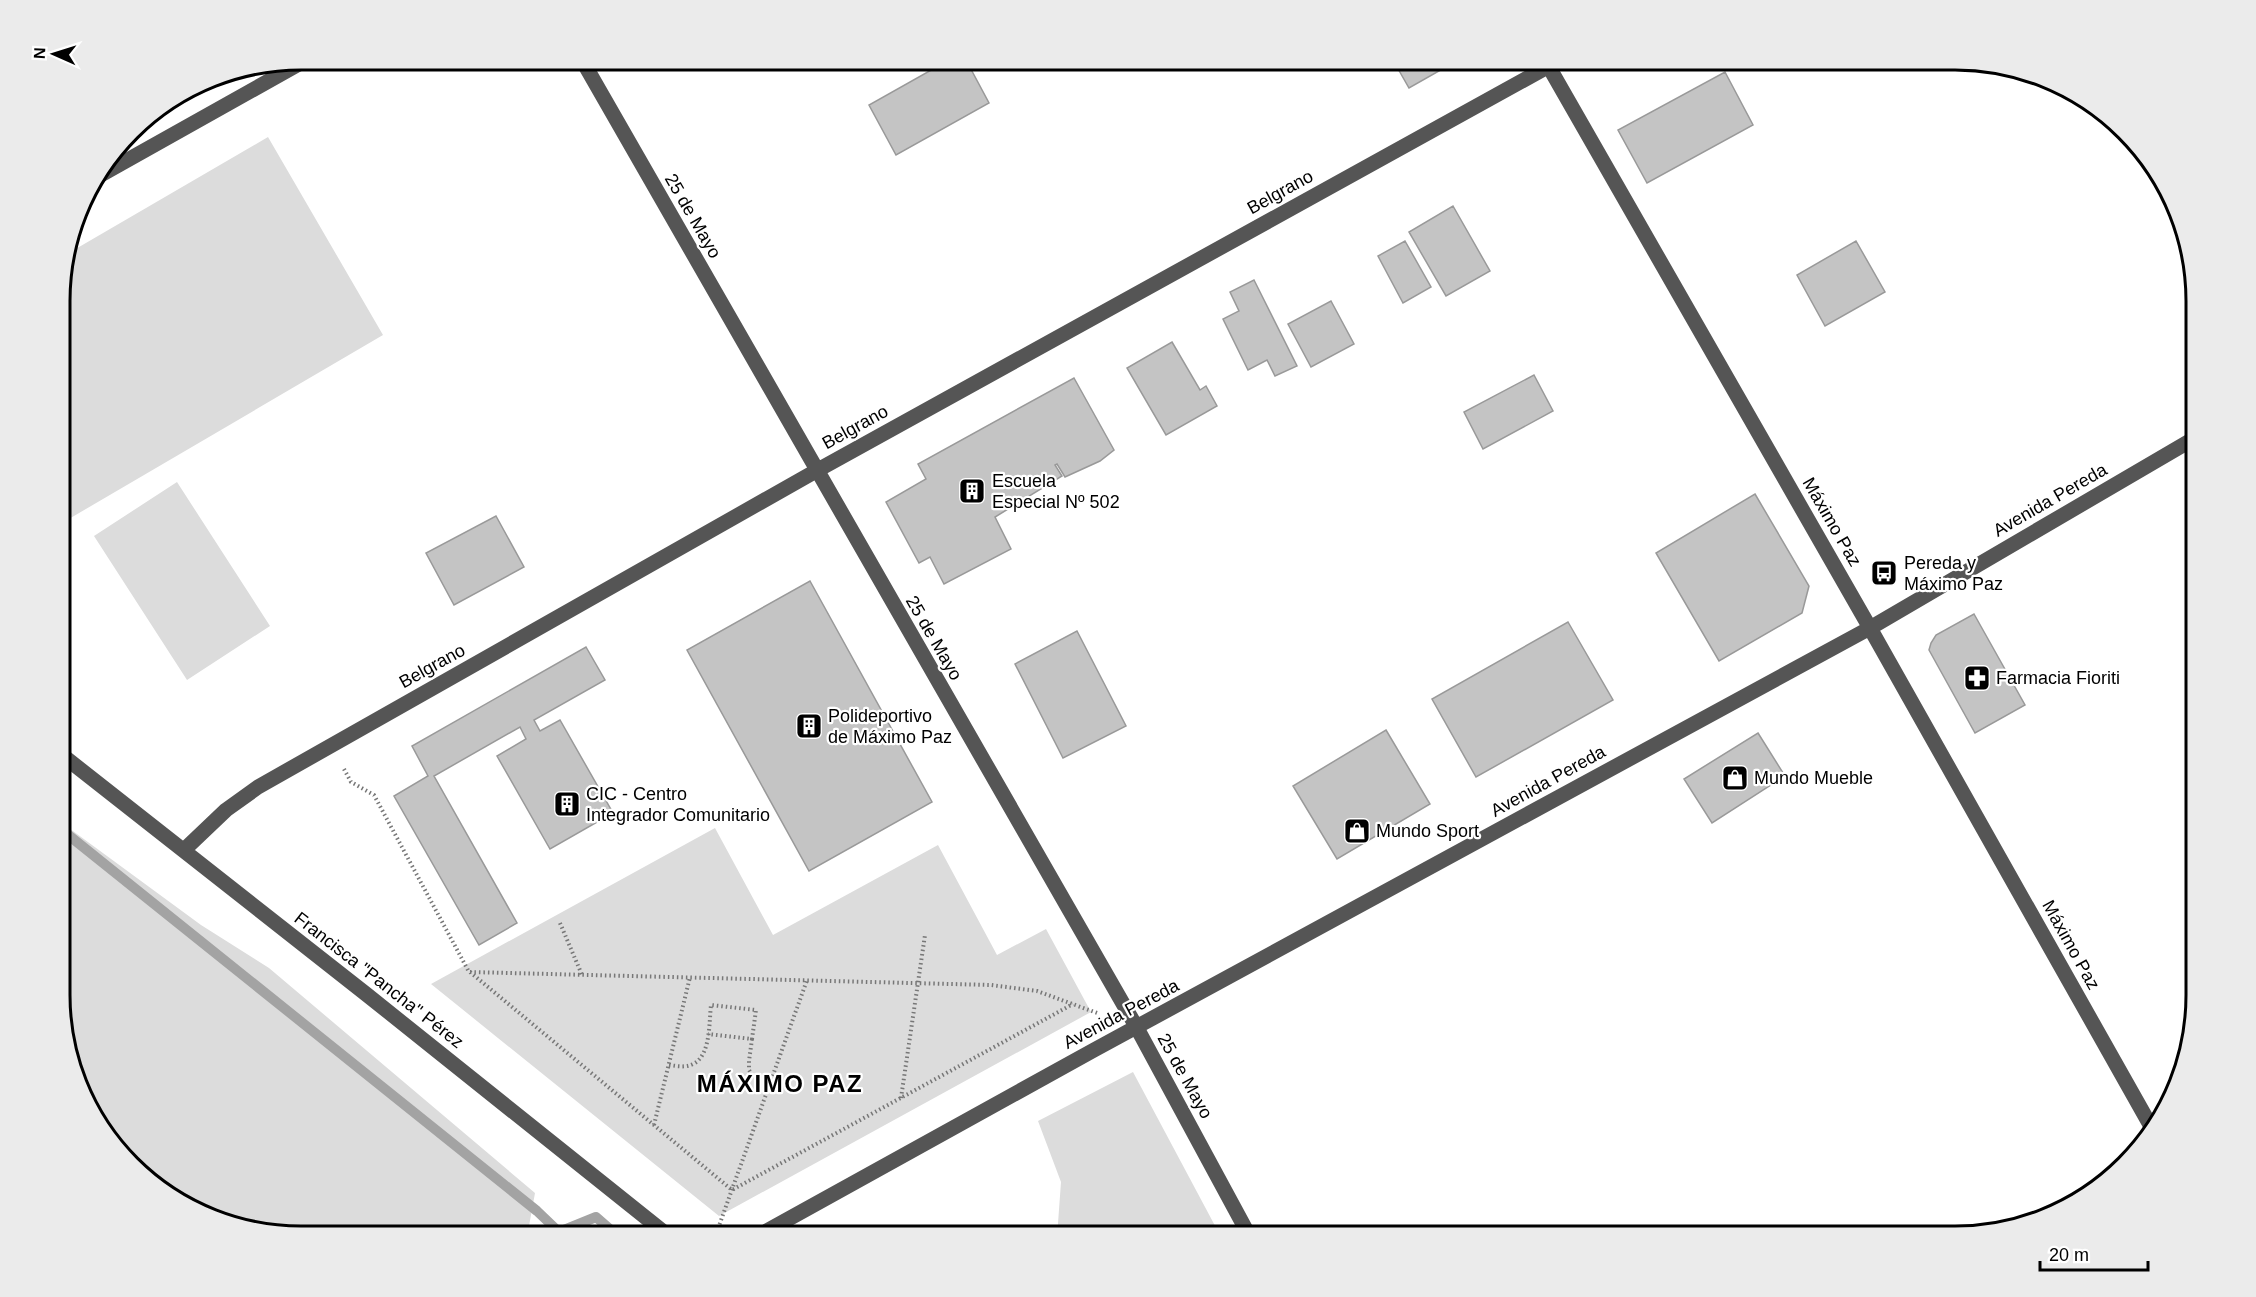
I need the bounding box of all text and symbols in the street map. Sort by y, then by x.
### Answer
north arrow [24,24,84,84]
text: N [31,47,48,59]
street label: Belgrano [1244,166,1316,218]
street label: 25 de Mayo [661,170,725,262]
street label: Belgrano [819,401,891,453]
street label: Avenida Pereda [1990,459,2111,541]
place label: Escuela Especial Nº 502 [992,471,1120,512]
street label: Máximo Paz [1799,474,1865,570]
building icon: Escuela Especial Nº 502 [957,476,987,506]
place label: Pereda y Máximo Paz [1904,553,2003,594]
bus stop icon: Pereda y Máximo Paz [1869,558,1899,588]
street label: 25 de Mayo [902,592,966,684]
street label: Belgrano [396,640,468,692]
pharmacy icon: Farmacia Fioriti [1962,663,1992,693]
place label: Farmacia Fioriti [1996,668,2120,688]
place label: Polideportivo de Máximo Paz [828,706,952,747]
building icon: Polideportivo de Máximo Paz [794,711,824,741]
street label: Avenida Pereda [1487,741,1610,821]
shop icon: Mundo Mueble [1720,763,1750,793]
place label: Mundo Mueble [1754,768,1873,788]
place label: CIC - Centro Integrador Comunitario [586,784,770,825]
building icon: CIC - Centro Integrador Comunitario [552,789,582,819]
shop icon: Mundo Sport [1342,816,1372,846]
place label: Mundo Sport [1376,821,1479,841]
street label: Máximo Paz [2038,897,2104,993]
street label: Francisca "Pancha" Pérez [291,908,467,1052]
street label: Avenida Pereda [1060,975,1183,1053]
street label: 25 de Mayo [1153,1030,1217,1122]
district label: MÁXIMO PAZ [697,1070,863,1097]
scale bar [2040,1234,2148,1272]
text: 20 m [2049,1245,2089,1265]

